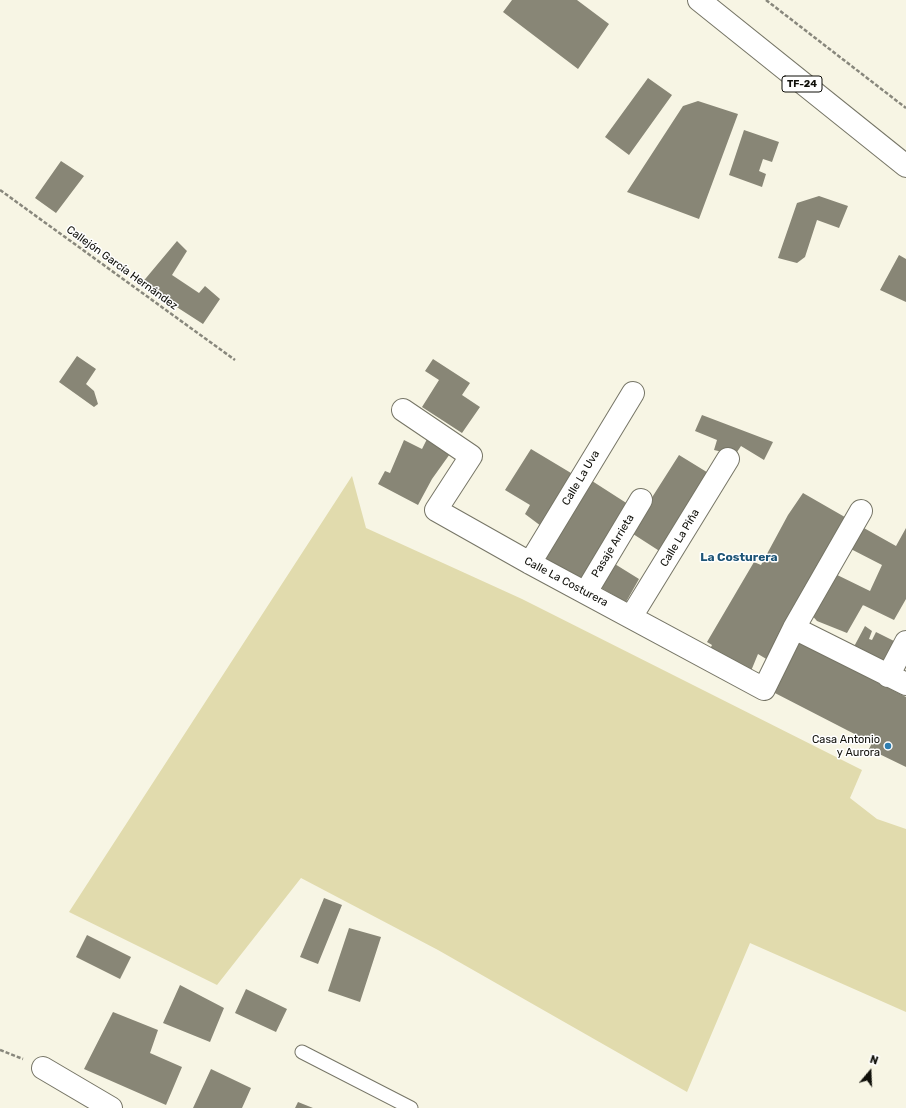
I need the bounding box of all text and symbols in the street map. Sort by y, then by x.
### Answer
road number: TF-24 [782,76,822,92]
street label: Callejón García Hernández [64,223,180,313]
street label: Calle La Uva [559,448,603,508]
street label: Calle La Piña [658,507,702,569]
street label: Pasaje Arrieta [589,512,637,580]
district label: La Costurera [700,551,778,565]
street label: Calle La Costurera [522,554,610,610]
place label: Casa Antonio y Aurora [812,733,880,759]
marker: Casa Antonio y Aurora [883,741,893,751]
north arrow [850,1052,890,1092]
text: N [868,1053,880,1068]

